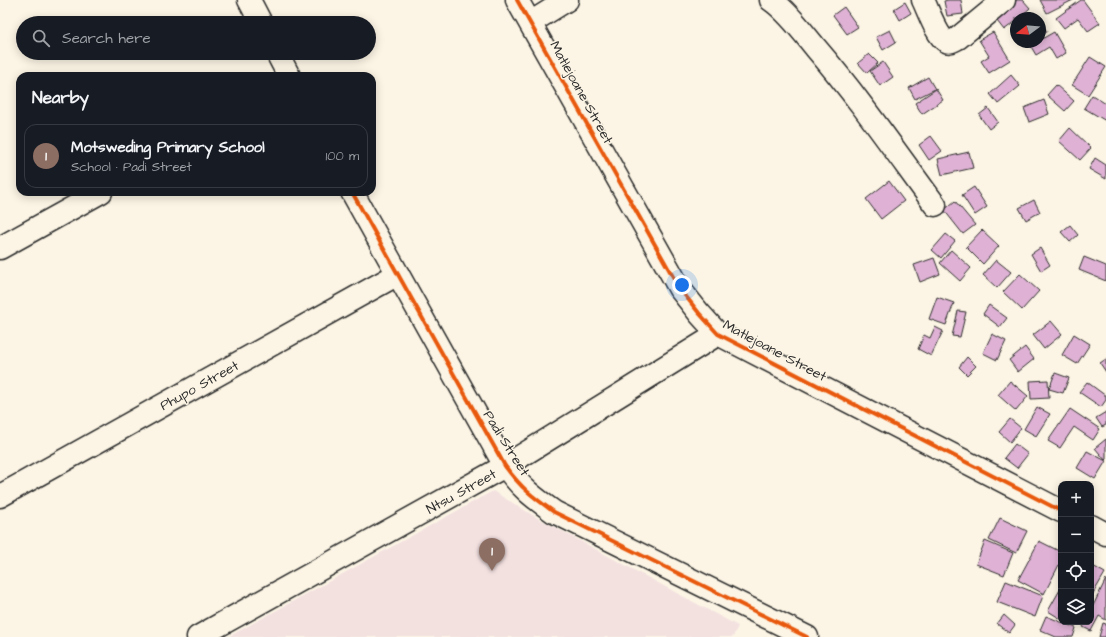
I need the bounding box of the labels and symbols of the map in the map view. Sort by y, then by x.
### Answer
north arrow [1010,12,1046,48]
street label: Matlejoane Street [545,37,618,148]
your location [672,275,692,295]
street label: Matlejoane Street [719,315,830,387]
street label: Phupo Street [156,356,243,416]
street label: Padi Street [478,407,534,481]
street label: Ntsu Street [423,464,500,519]
pin: 1 [479,538,505,571]

